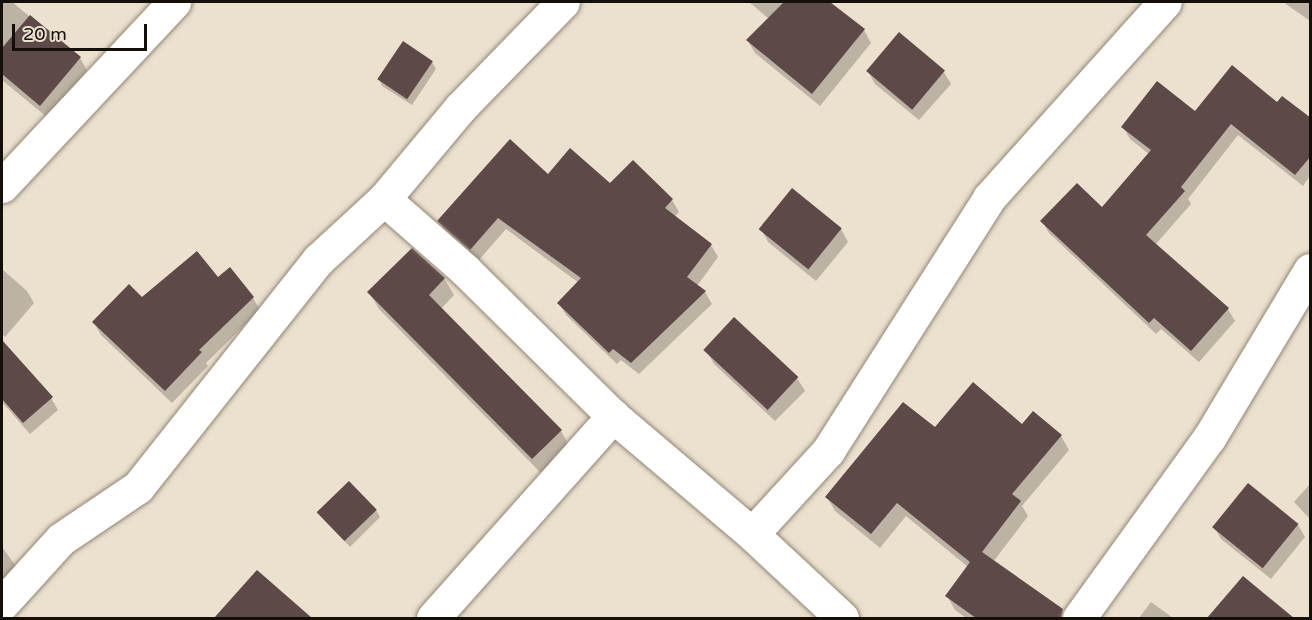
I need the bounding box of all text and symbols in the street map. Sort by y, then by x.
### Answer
scale bar [15,12,150,50]
text: 20 m [23,23,67,45]

